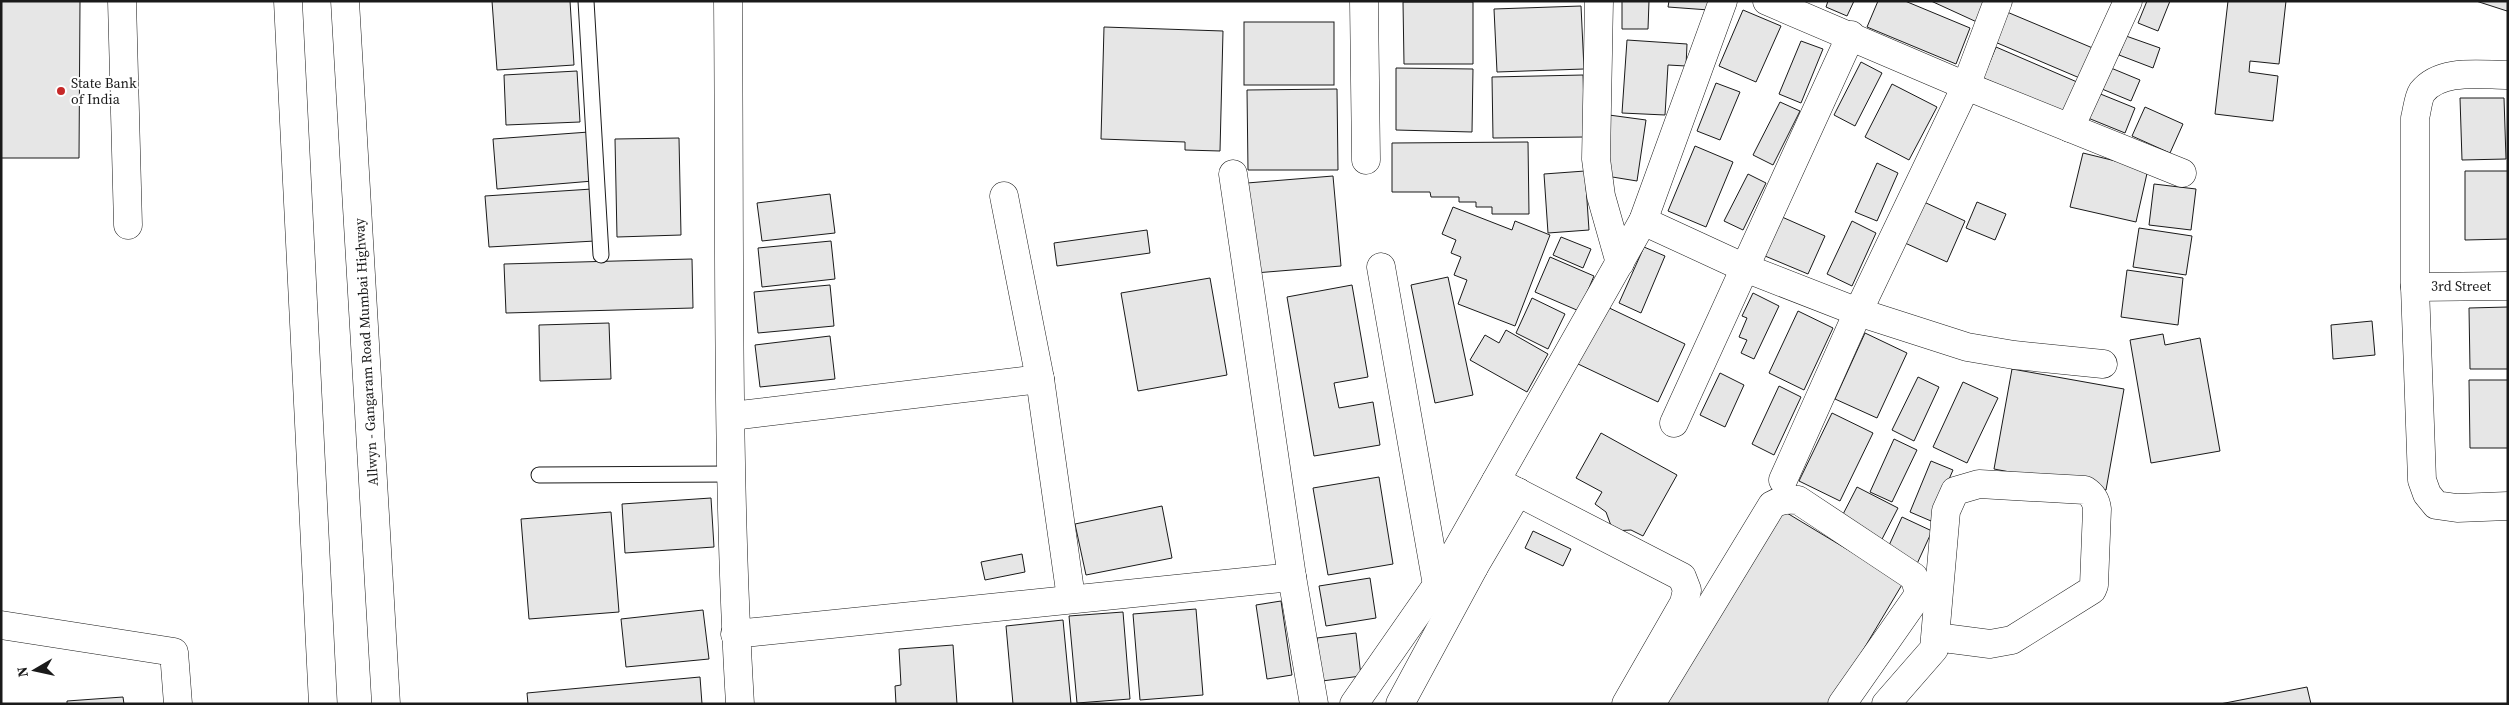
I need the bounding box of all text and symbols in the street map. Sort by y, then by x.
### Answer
place label: State Bank of India [71,73,137,109]
marker: State Bank of India [55,85,67,97]
street label: Allwyn - Gangaram Road Mumbai Highway [349,217,383,487]
street label: 3rd Street [2431,276,2492,296]
north arrow [10,645,60,695]
text: N [11,665,33,679]

